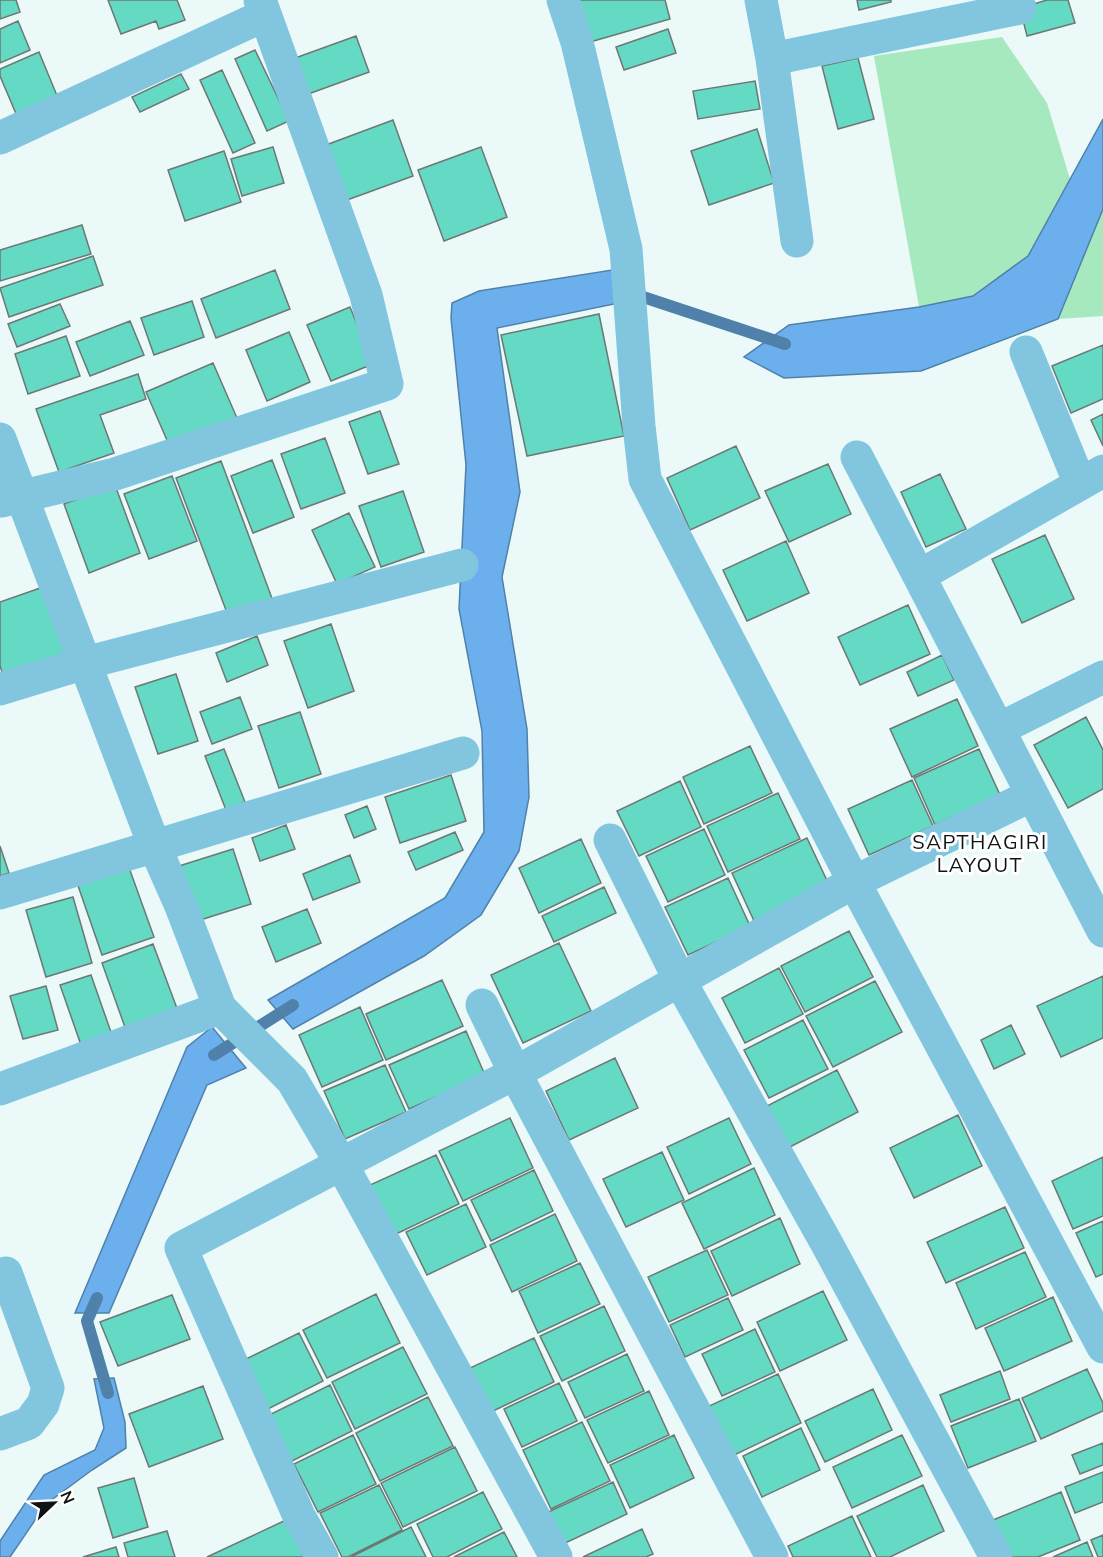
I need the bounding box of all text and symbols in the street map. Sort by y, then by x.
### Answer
district label: SAPTHAGIRI LAYOUT [912,829,1048,877]
north arrow [24,1473,84,1533]
text: N [56,1488,79,1507]

